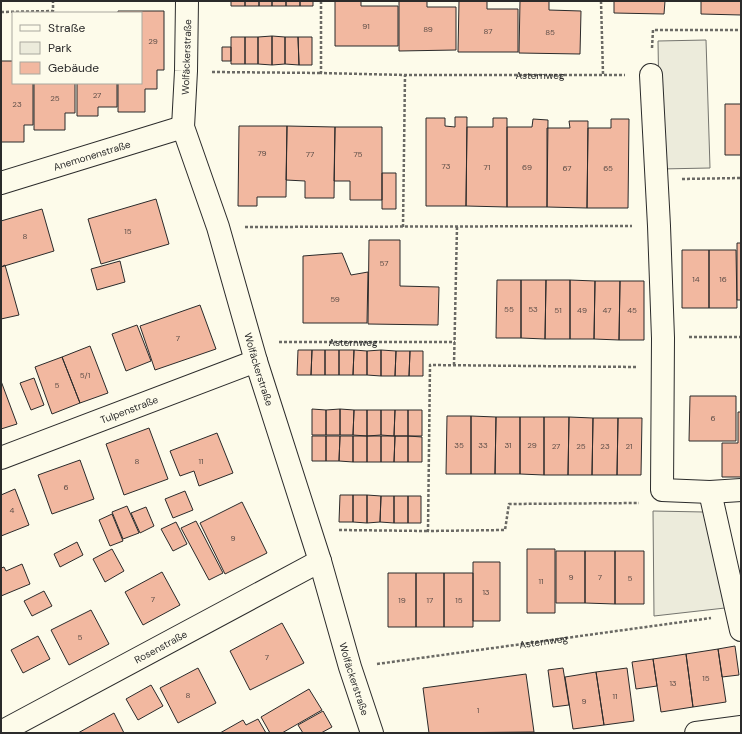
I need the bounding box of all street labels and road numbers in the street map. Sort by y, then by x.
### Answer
street label: Wolfäckerstraße [179,19,194,95]
street label: Asternweg [515,69,565,82]
street label: Anemonenstraße [52,137,132,174]
street label: Wolfäckerstraße [241,331,276,408]
street label: Asternweg [328,336,378,349]
street label: Tulpenstraße [98,393,160,427]
street label: Rosenstraße [132,627,190,666]
street label: Asternweg [518,632,569,651]
street label: Wolfäckerstraße [336,641,372,717]

